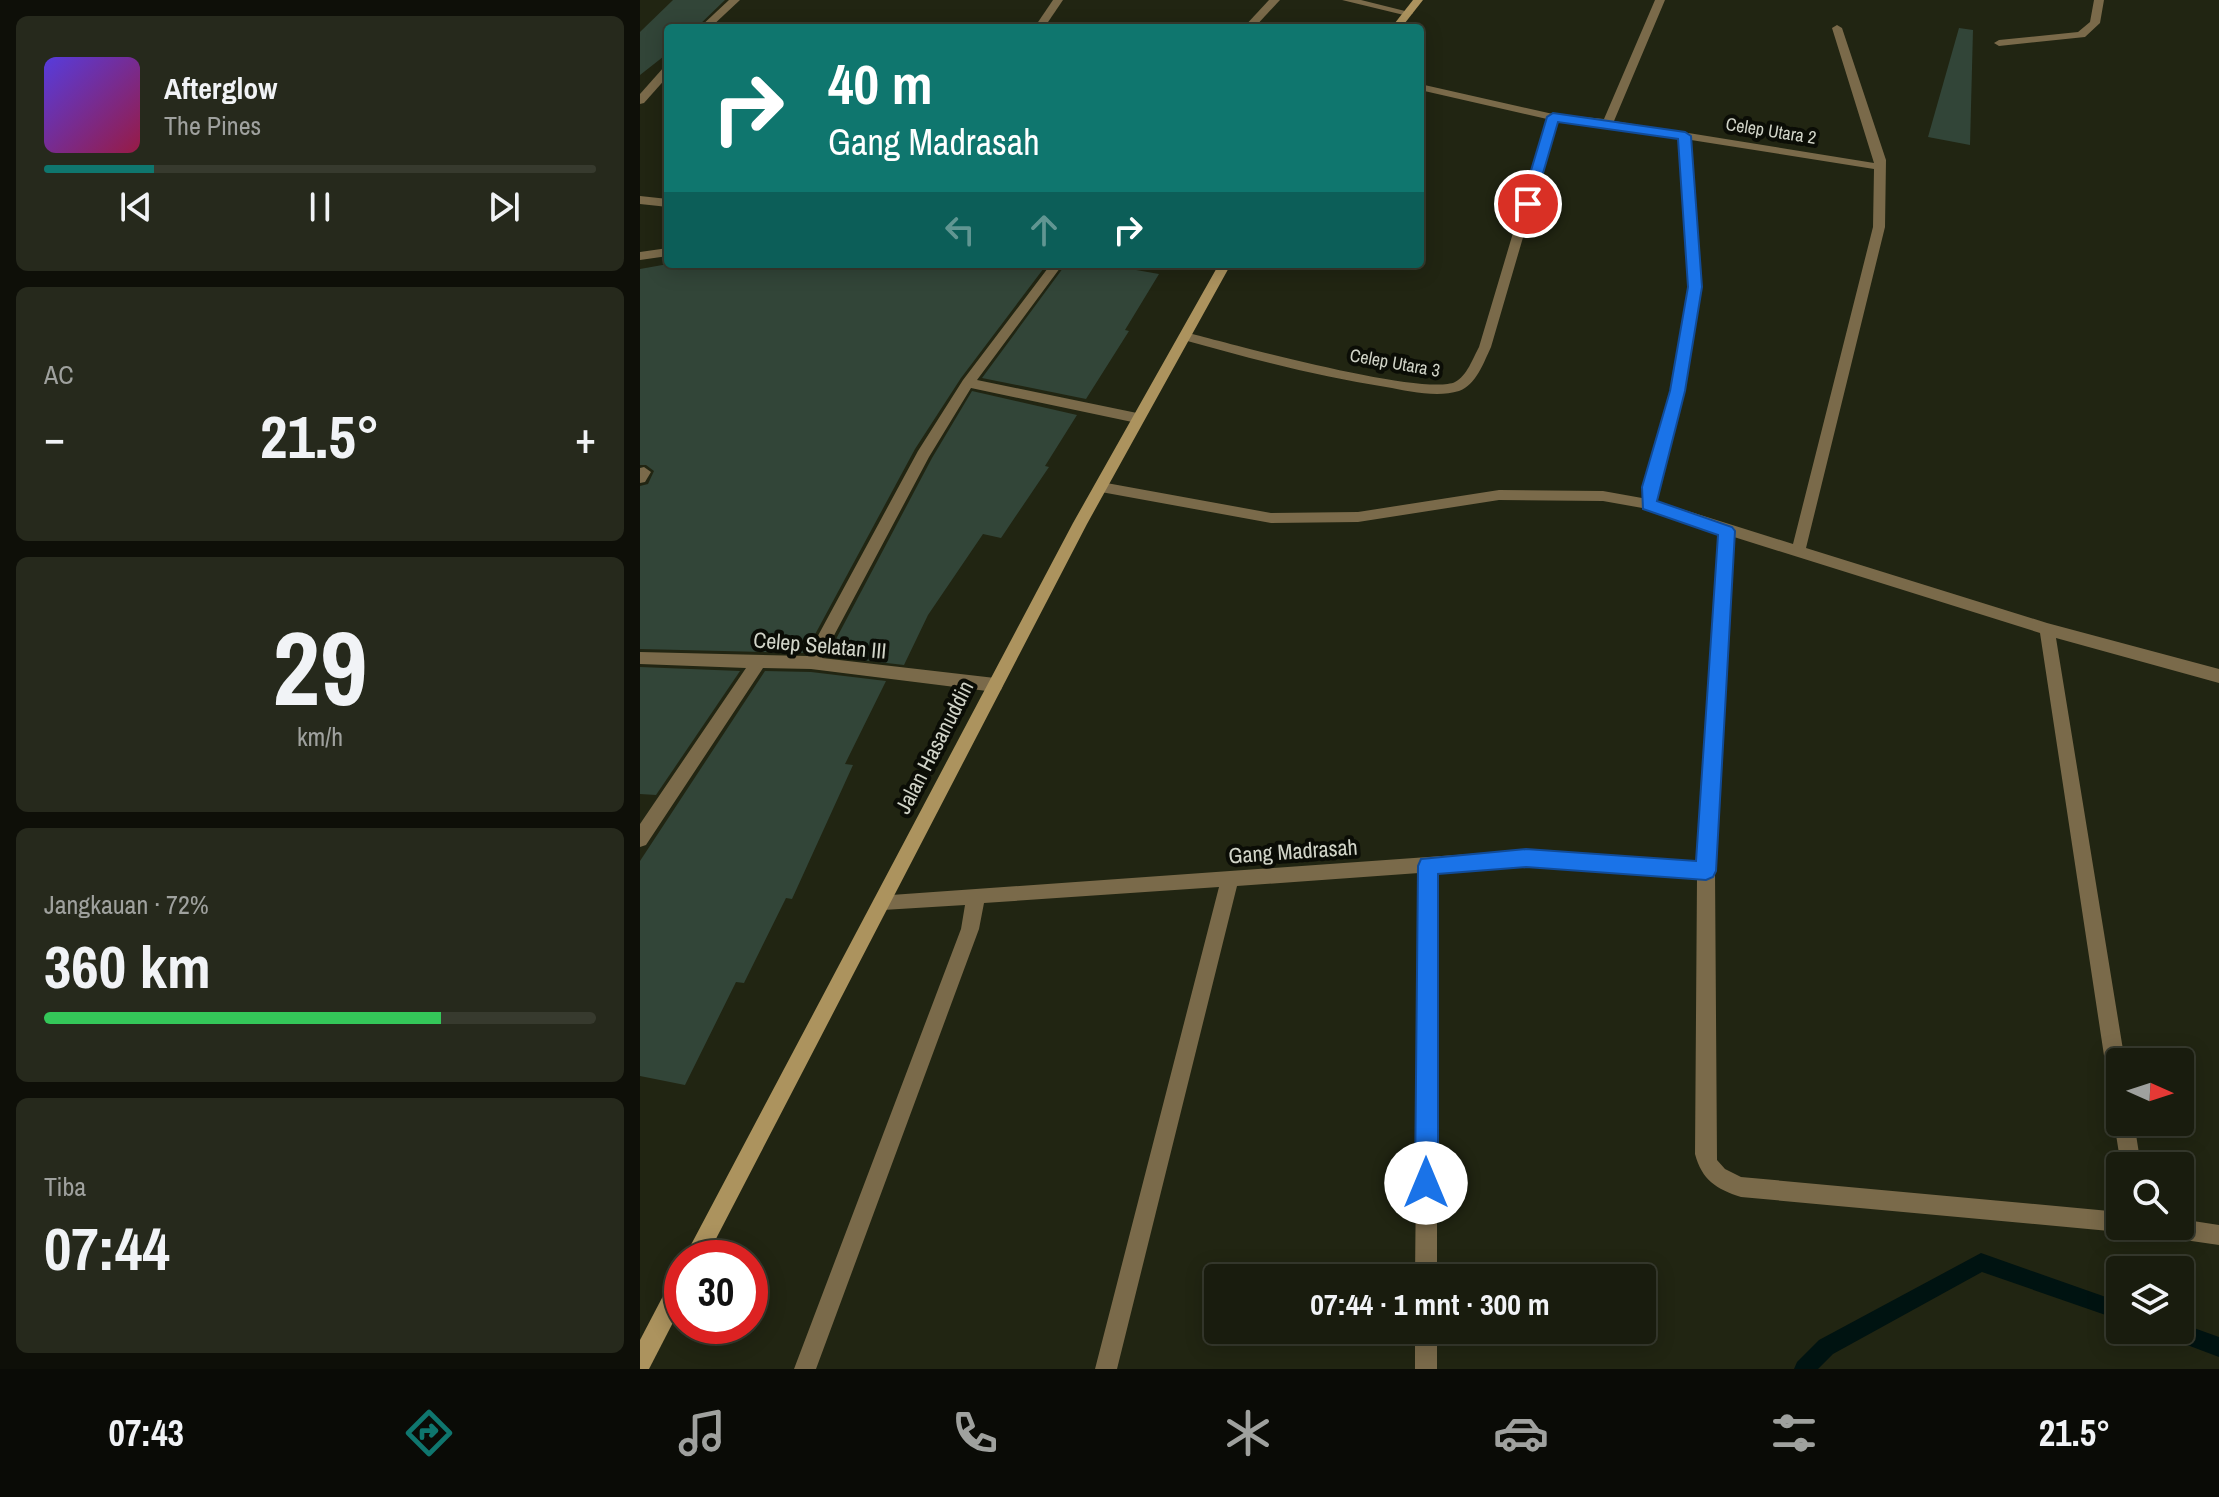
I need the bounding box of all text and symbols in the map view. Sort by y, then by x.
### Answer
text: 40 m [828,46,933,121]
icon: right [696,56,800,160]
text: Afterglow [164,68,277,108]
text: The Pines [164,108,261,143]
street label: Celep Utara 2 [1724,111,1818,150]
text: Gang Madrasah [828,118,1040,166]
pin [1494,170,1562,238]
icon: arrive [1506,182,1550,226]
icon: previous [114,185,158,229]
icon: pause [298,185,342,229]
icon: next [482,185,526,229]
icon: left [938,208,982,252]
icon: ahead [1022,208,1066,252]
icon: right [1106,208,1150,252]
street label: Celep Utara 3 [1348,342,1442,383]
text: AC [44,357,74,392]
text: 21.5° [260,396,380,477]
text: − [44,407,65,467]
text: + [575,407,596,467]
text: 29 [273,597,367,737]
street label: Celep Selatan III [752,624,888,666]
street label: Jalan Hasanuddin [888,675,980,819]
text: km/h [297,719,343,754]
street label: Gang Madrasah [1227,832,1359,870]
text: Jangkauan · 72% [44,887,209,922]
text: 360 km [44,926,211,1007]
north arrow [2106,1048,2194,1136]
map controls [2106,1048,2194,1344]
position arrow [1384,1141,1468,1225]
button: search [2106,1152,2194,1240]
text: Tiba [44,1169,86,1204]
text: 07:44 [44,1208,170,1289]
speed limit sign: 30 [664,1240,768,1344]
button: layers [2106,1256,2194,1344]
text: 07:44 · 1 mnt · 300 m [1310,1284,1550,1324]
icon: directions [401,1405,457,1461]
icon: music [674,1405,730,1461]
icon: phone [947,1405,1003,1461]
icon: climate [1220,1405,1276,1461]
icon: car [1493,1405,1549,1461]
icon: filters [1766,1405,1822,1461]
text: 07:43 [108,1409,184,1457]
text: 21.5° [2039,1409,2111,1457]

